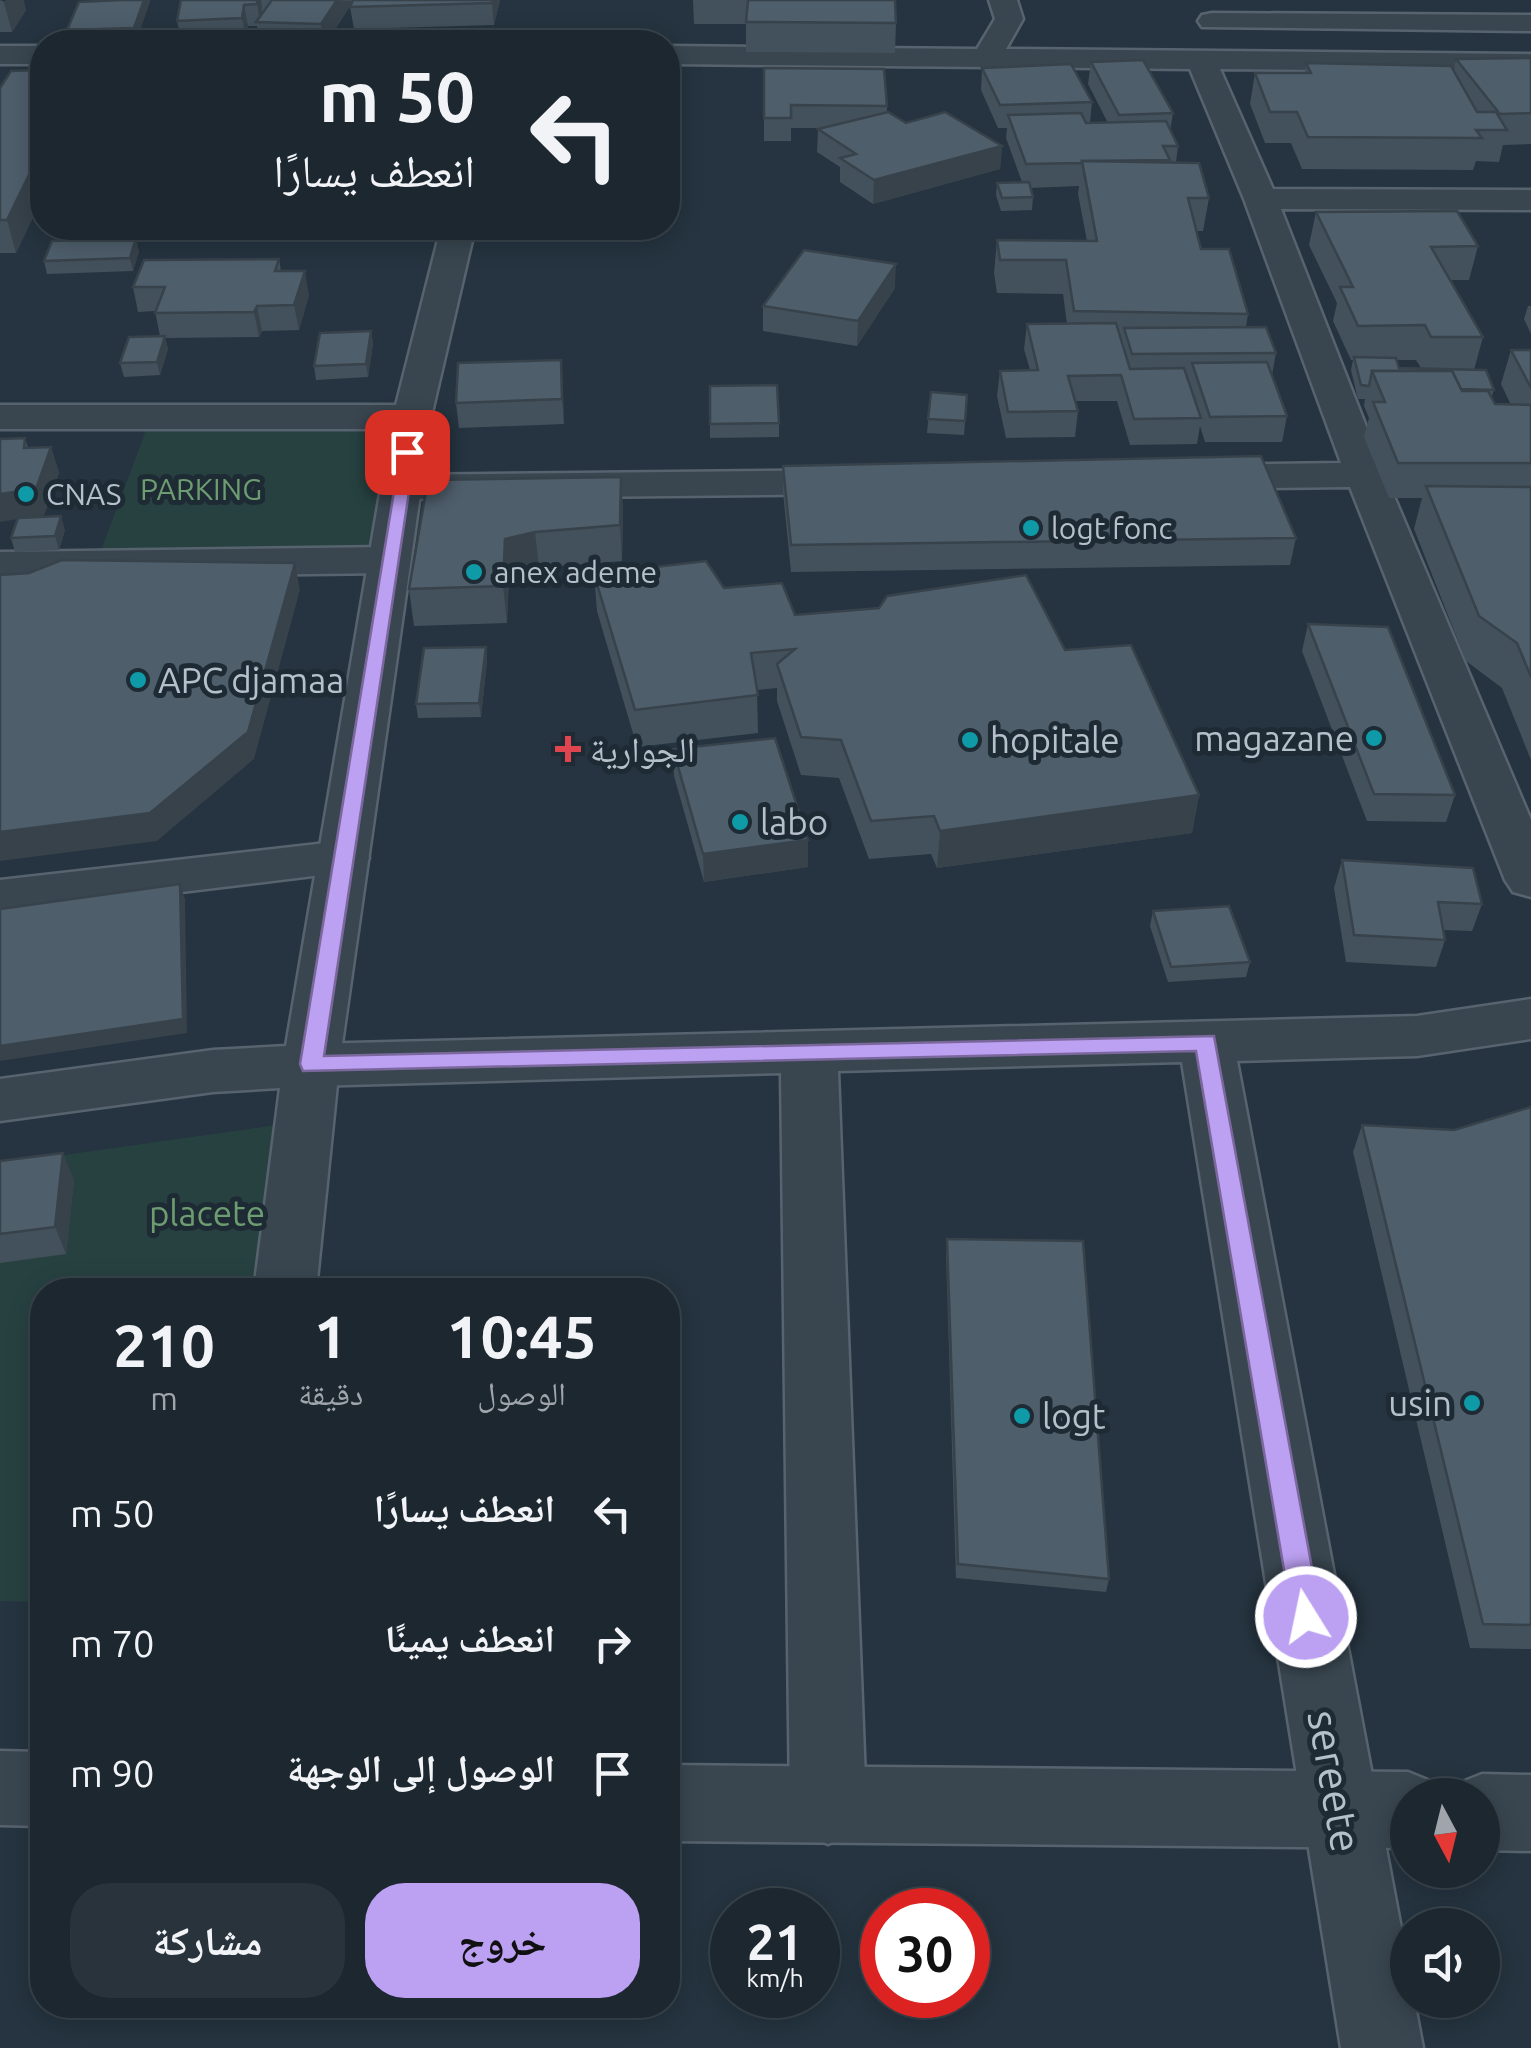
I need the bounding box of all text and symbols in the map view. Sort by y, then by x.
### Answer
text: 50 m [319,57,475,135]
icon: left [510,70,640,200]
text: انعطف يسارًا [273,145,475,196]
pin [365,410,450,495]
icon: arrive [380,425,435,480]
park label: PARKING [140,472,262,506]
place label: CNAS [46,477,122,511]
marker: CNAS [15,483,37,505]
place label: logt fonc [1051,511,1172,545]
marker: logt fonc [1020,517,1042,539]
place label: anex ademe [494,555,657,589]
marker: anex ademe [463,561,485,583]
place label: APC djamaa [158,660,344,700]
marker: APC djamaa [127,669,149,691]
place label: magazane [1194,718,1354,758]
place label: hopitale [990,720,1120,760]
marker: magazane [1363,727,1385,749]
place label: الجوارية [590,729,695,770]
marker: hopitale [959,729,981,751]
marker: الجوارية [555,736,581,762]
place label: labo [760,802,828,842]
marker: labo [729,811,751,833]
park label: placete [149,1193,265,1233]
text: 1 [314,1302,348,1369]
text: 10:45 [447,1302,597,1369]
text: 210 [113,1311,215,1378]
text: دقيقة [298,1375,363,1411]
text: الوصول [477,1375,566,1411]
text: m [150,1380,178,1416]
place label: usin [1388,1383,1452,1423]
marker: usin [1461,1392,1483,1414]
place label: logt [1042,1396,1106,1436]
marker: logt [1011,1405,1033,1427]
icon: left [585,1486,640,1541]
text: انعطف يسارًا [374,1487,555,1529]
text: 50 m [70,1492,154,1534]
position arrow [1254,1565,1358,1669]
icon: right [585,1616,640,1671]
text: انعطف يمينًا [385,1617,555,1659]
text: 70 m [70,1622,154,1664]
street label: sereete [1299,1706,1371,1856]
icon: arrive [585,1746,640,1801]
text: الوصول إلى الوجهة [287,1747,555,1789]
text: 90 m [70,1752,154,1794]
north arrow [1390,1778,1500,1888]
map controls [1390,1778,1500,2018]
button: مشاركة [70,1883,345,1998]
button: خروج [365,1883,640,1998]
speed limit sign: 30 [860,1888,990,2018]
button: sound [1390,1908,1500,2018]
text: 21 [747,1913,803,1969]
text: km/h [746,1964,804,1992]

